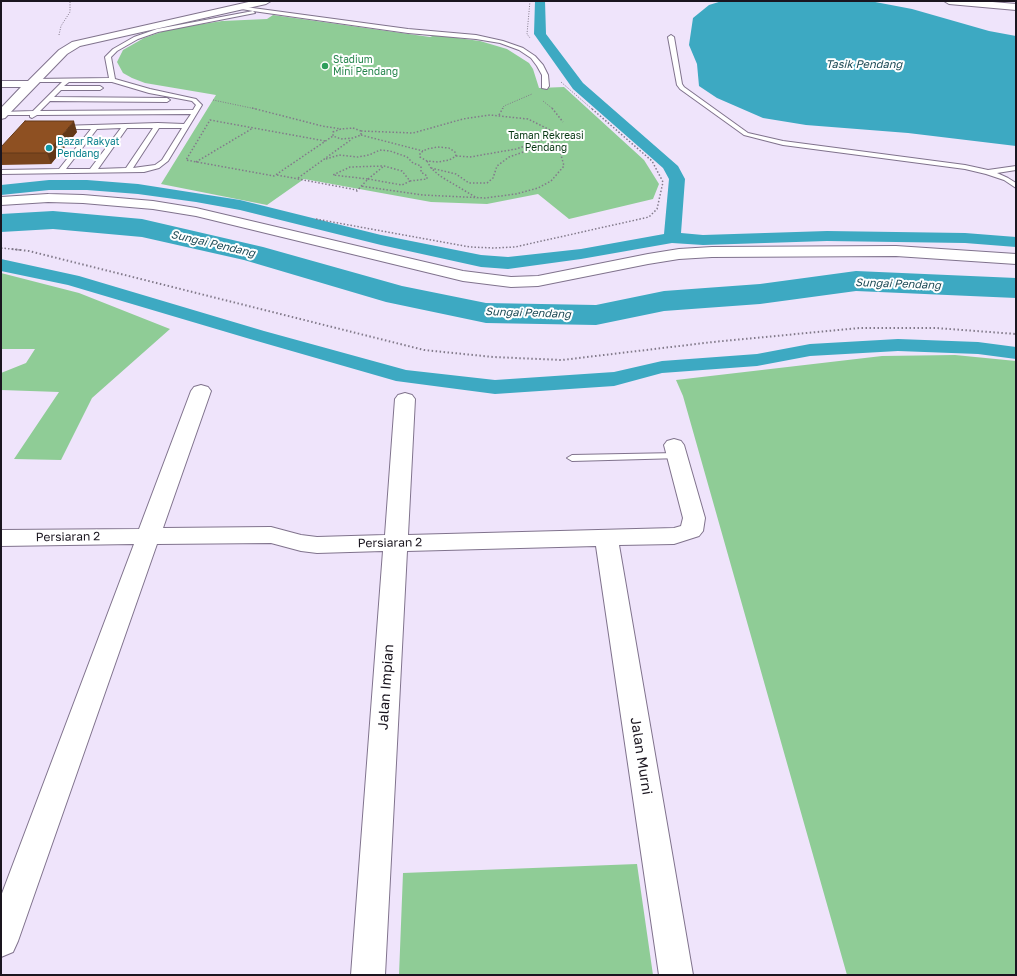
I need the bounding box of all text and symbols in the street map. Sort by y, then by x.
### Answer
place label: Stadium Mini Pendang [333,54,398,78]
water label: Tasik Pendang [826,58,902,72]
marker: Stadium Mini Pendang [320,61,330,71]
park label: Taman Rekreasi Pendang [508,130,584,154]
place label: Bazar Rakyat Pendang [57,136,119,160]
marker: Bazar Rakyat Pendang [44,143,54,153]
water label: Sungai Pendang [170,228,256,260]
water label: Sungai Pendang [855,276,941,292]
water label: Sungai Pendang [485,305,571,321]
street label: Persiaran 2 [36,529,100,545]
street label: Persiaran 2 [358,535,422,551]
street label: Jalan Impian [375,644,397,730]
street label: Jalan Murni [627,716,655,796]

